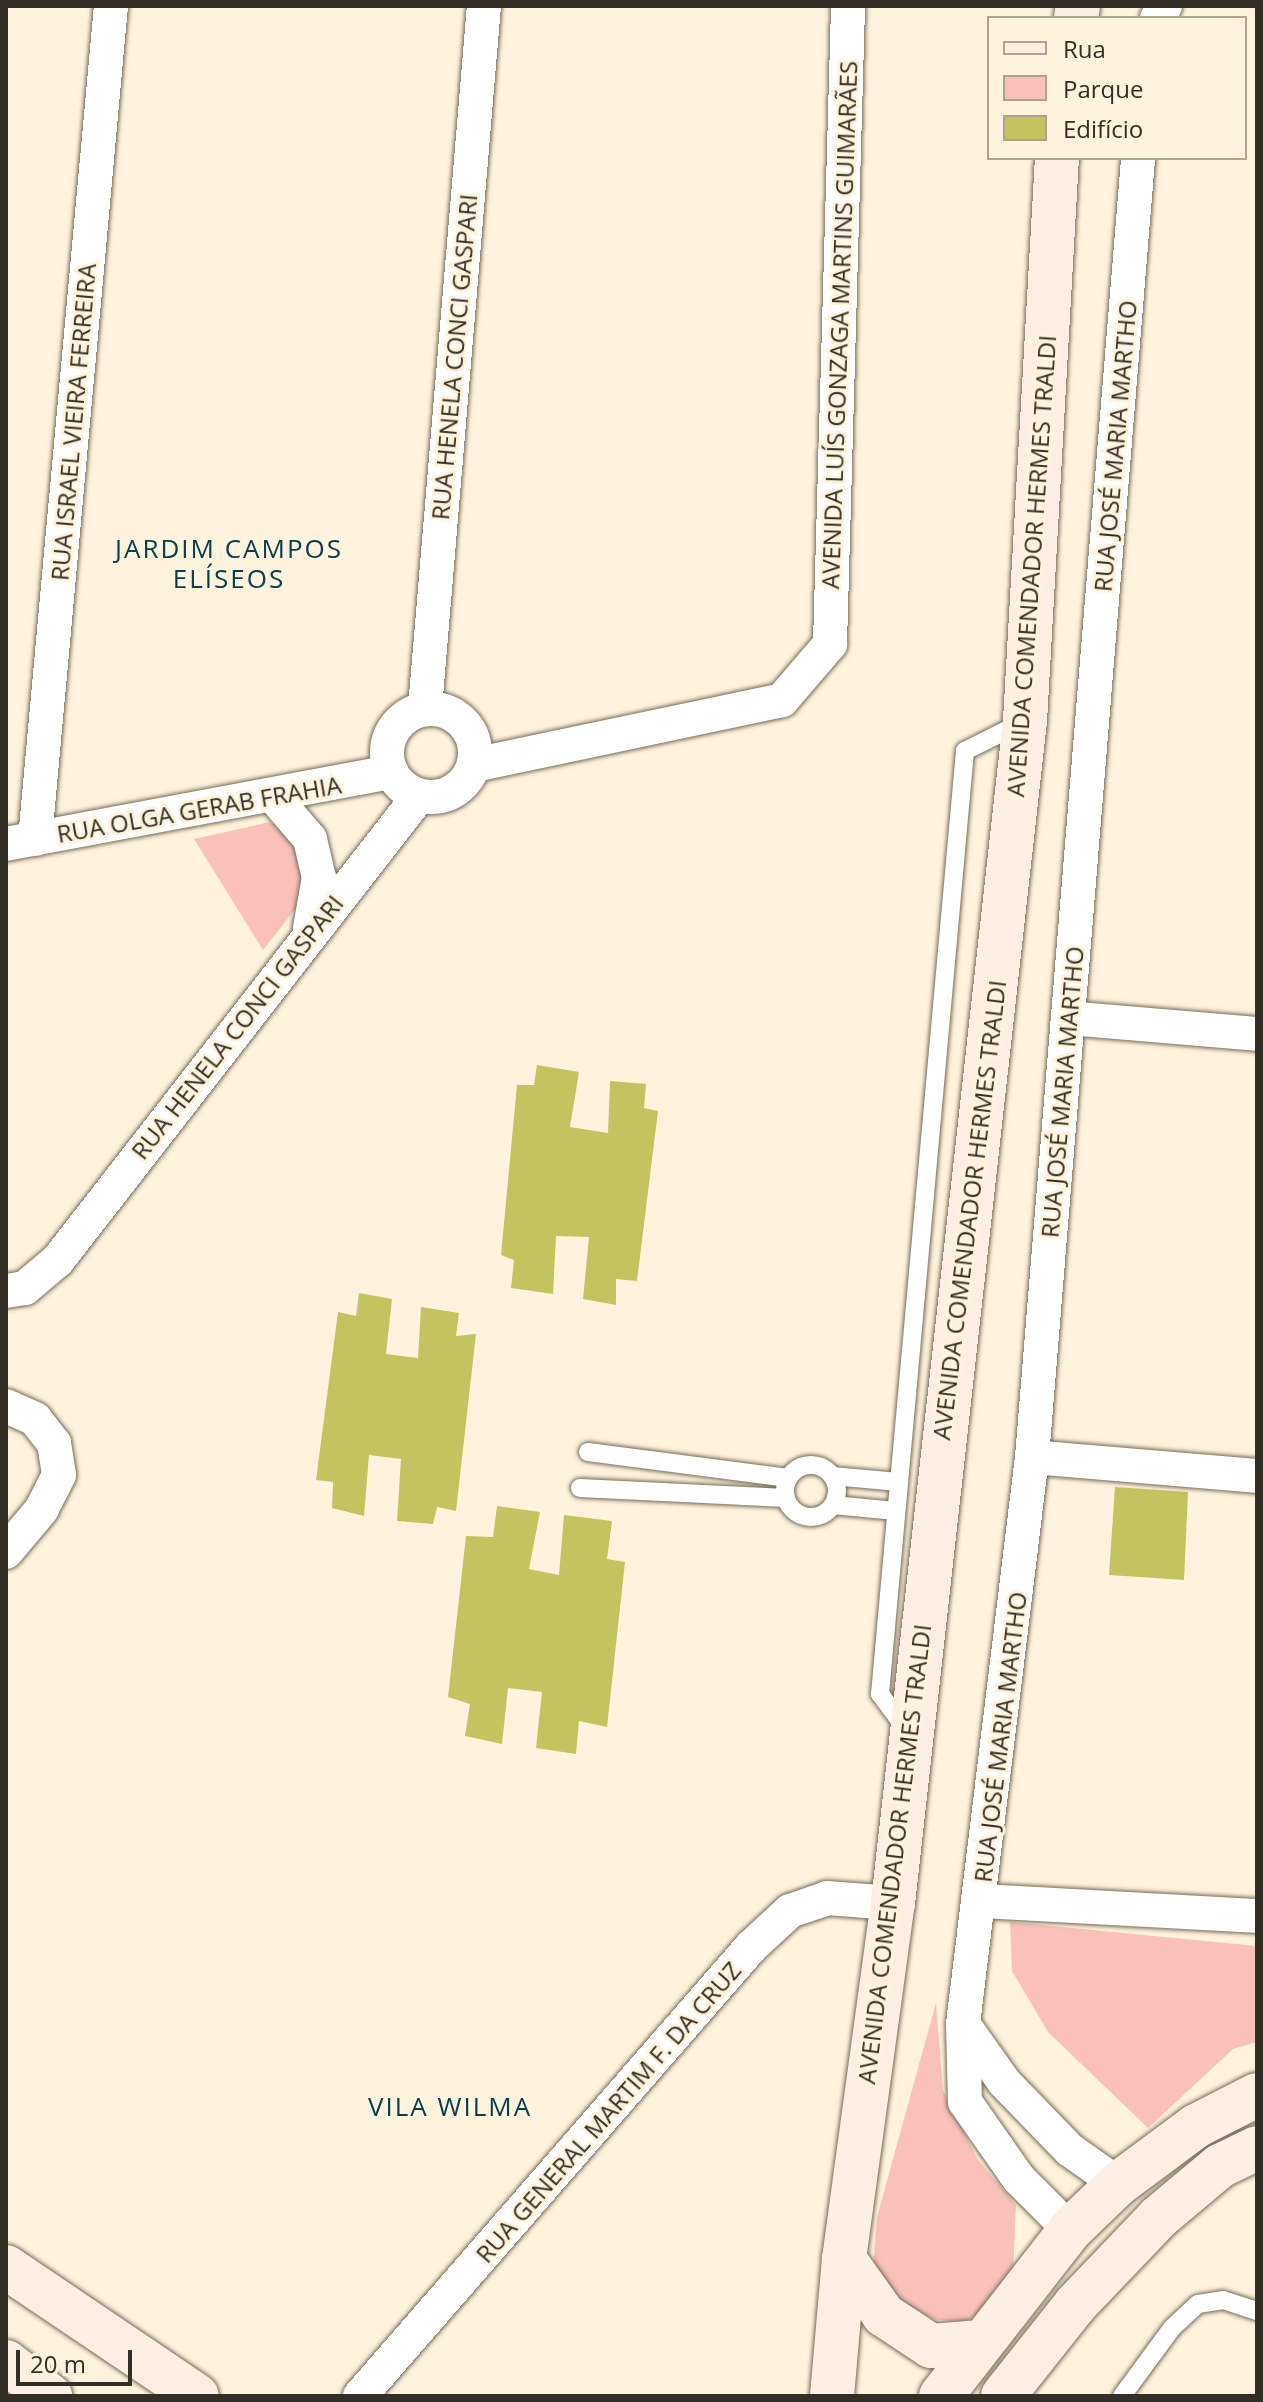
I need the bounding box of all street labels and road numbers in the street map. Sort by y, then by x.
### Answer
street label: AVENIDA LUÍS GONZAGA MARTINS GUIMARÃES [815,60,863,590]
street label: RUA HENELA CONCI GASPARI [425,193,483,521]
street label: RUA ISRAEL VIEIRA FERREIRA [45,262,101,582]
street label: RUA JOSÉ MARIA MARTHO [1088,299,1142,593]
street label: AVENIDA COMENDADOR HERMES TRALDI [1000,334,1062,798]
street label: RUA OLGA GERAB FRAHIA [55,770,343,848]
street label: RUA HENELA CONCI GASPARI [125,889,349,1165]
street label: RUA JOSÉ MARIA MARTHO [1035,945,1089,1239]
street label: AVENIDA COMENDADOR HERMES TRALDI [926,979,1012,1441]
street label: RUA JOSÉ MARIA MARTHO [968,1590,1032,1884]
street label: AVENIDA COMENDADOR HERMES TRALDI [851,1623,937,2085]
street label: RUA GENERAL MARTIM F. DA CRUZ [470,1956,746,2268]

